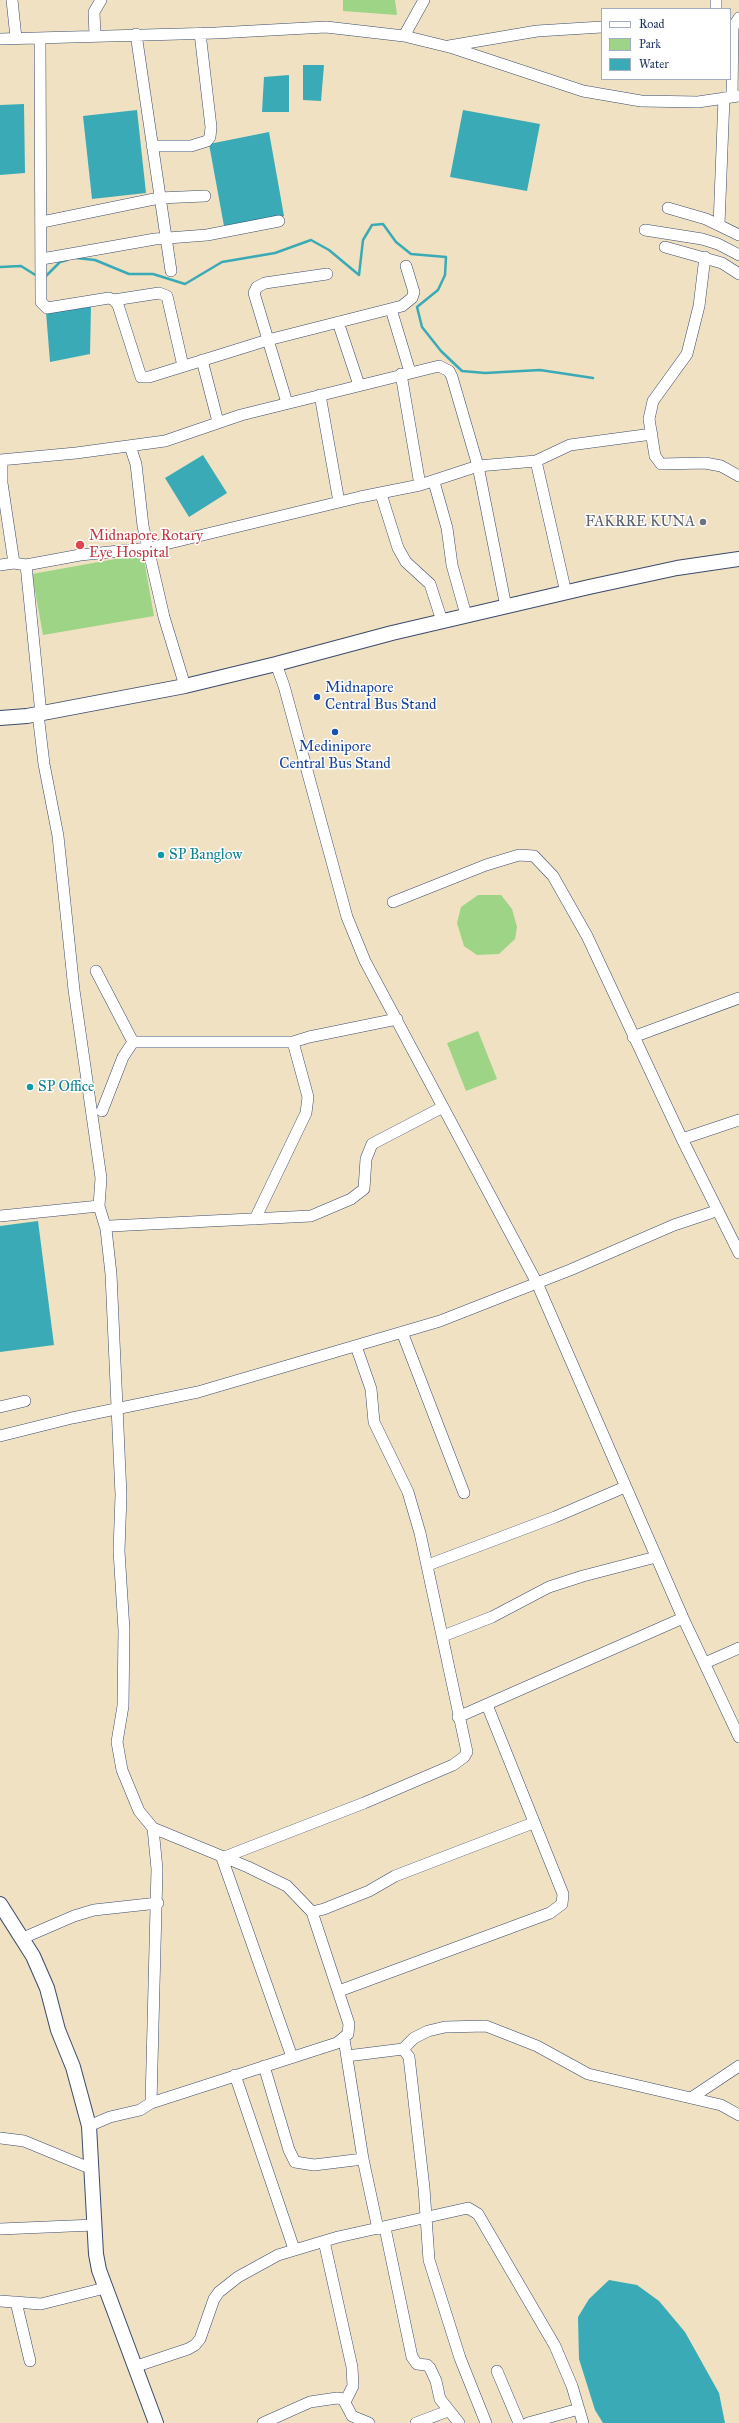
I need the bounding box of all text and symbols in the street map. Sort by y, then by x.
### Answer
legend [601,8,731,80]
text: Road [639,17,665,31]
text: Park [639,37,661,51]
text: Water [639,57,669,71]
place label: FAKRRE KUNA [585,513,695,531]
marker: FAKRRE KUNA [698,517,708,527]
place label: Midnapore Rotary Eye Hospital [89,527,203,562]
marker: Midnapore Rotary Eye Hospital [74,539,86,551]
place label: Midnapore Central Bus Stand [325,679,437,714]
marker: Midnapore Central Bus Stand [312,692,322,702]
marker: Medinipore Central Bus Stand [330,727,340,737]
place label: Medinipore Central Bus Stand [279,738,391,773]
place label: SP Banglow [169,846,242,864]
marker: SP Banglow [156,850,166,860]
place label: SP Office [38,1078,94,1096]
marker: SP Office [25,1082,35,1092]

